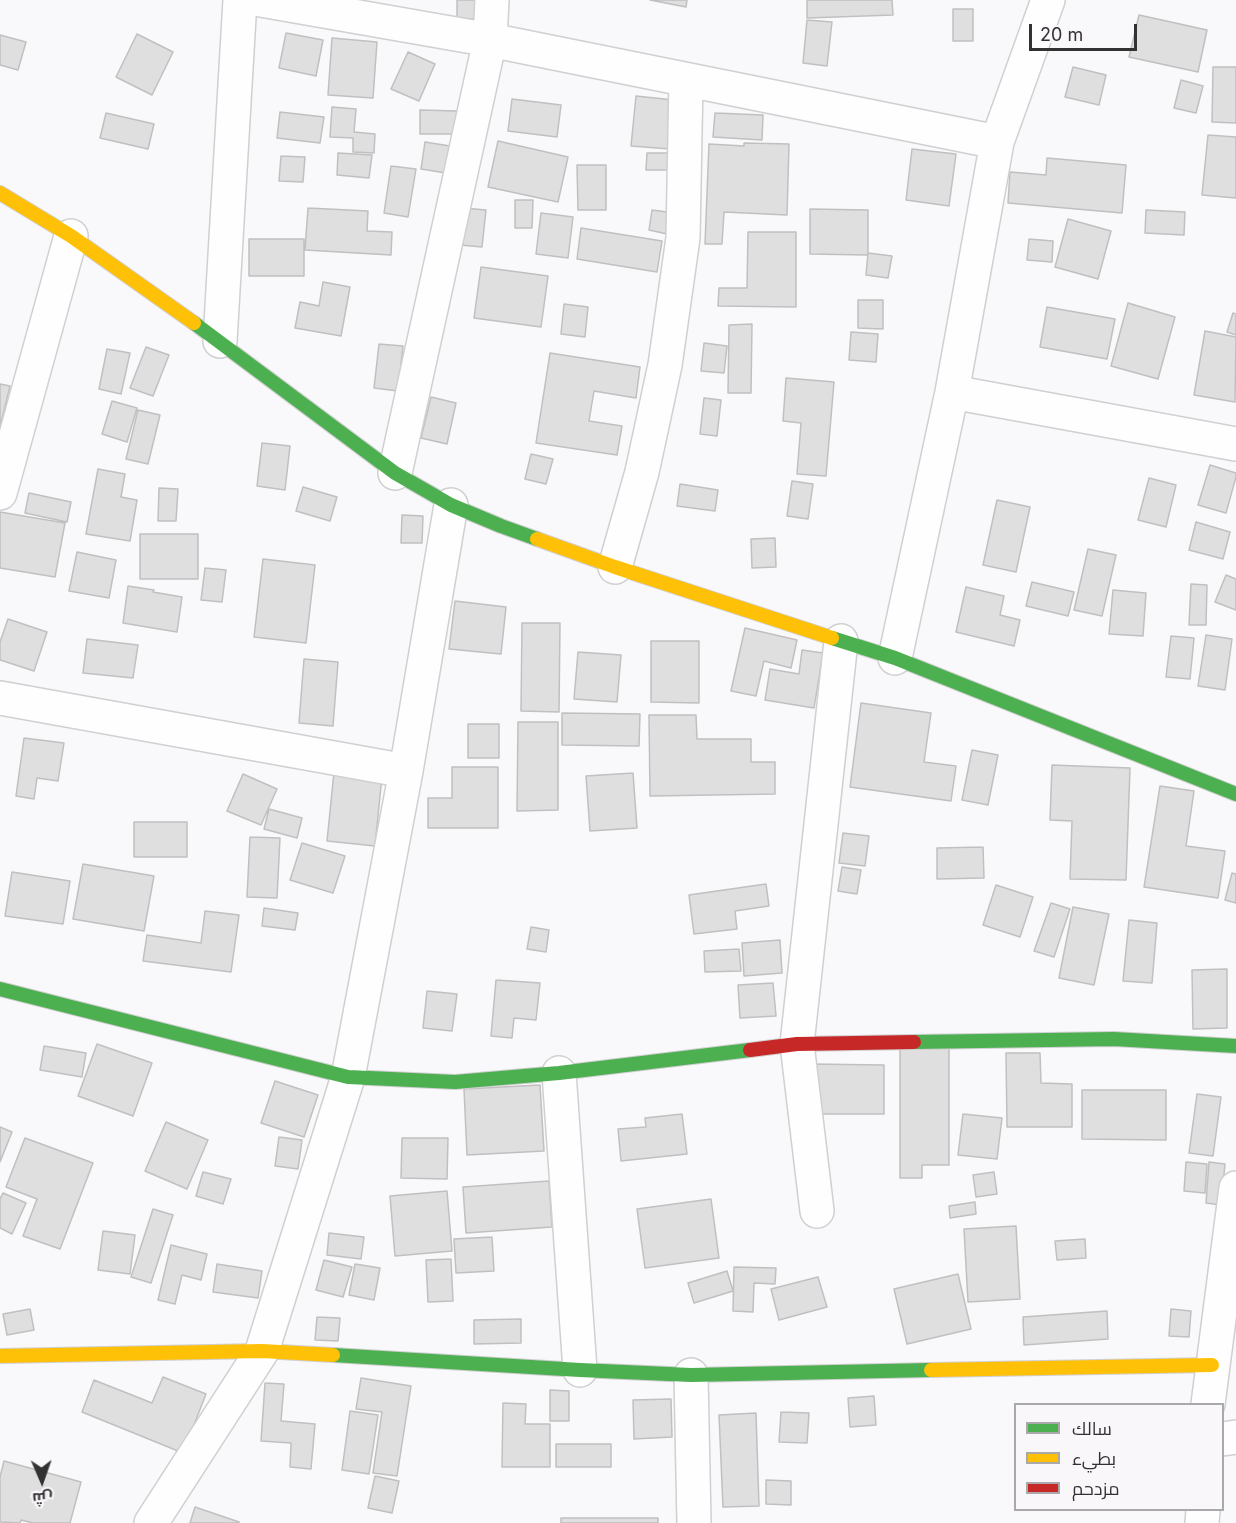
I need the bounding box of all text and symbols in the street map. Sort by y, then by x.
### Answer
scale bar [1032,12,1140,50]
text: 20 m [1040,24,1083,45]
legend [1014,1403,1224,1511]
text: سالك [1072,1418,1112,1439]
text: بطيء [1072,1448,1116,1469]
north arrow [12,1451,72,1511]
text: مزدحم [1072,1478,1120,1499]
text: ش [32,1489,53,1509]

